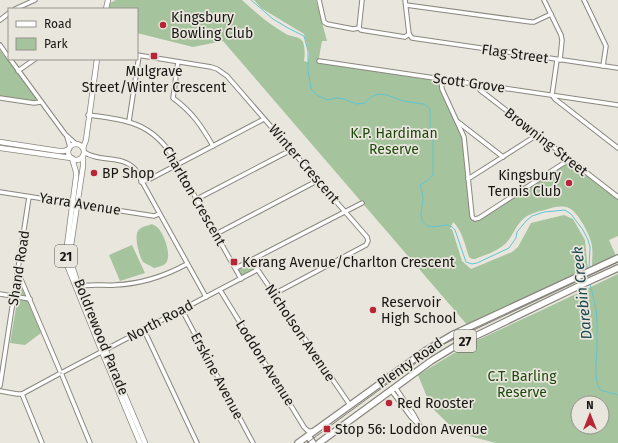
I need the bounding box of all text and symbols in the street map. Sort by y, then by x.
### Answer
legend [8,8,138,60]
place label: Kingsbury Bowling Club [171,9,253,42]
text: Road [44,17,72,31]
marker: Kingsbury Bowling Club [158,20,168,30]
text: Park [44,37,68,51]
street label: Flag Street [481,41,550,67]
marker: Mulgrave Street/Winter Crescent [149,51,159,61]
place label: Mulgrave Street/Winter Crescent [82,63,227,96]
street label: Scott Grove [432,70,506,96]
street label: Browning Street [501,104,592,180]
street label: Winter Crescent [265,121,344,208]
park label: K.P. Hardiman Reserve [350,125,438,158]
street label: Charlton Crescent [159,143,230,250]
place label: BP Shop [102,165,155,182]
place label: Kingsbury Tennis Club [488,167,561,200]
marker: BP Shop [89,168,99,178]
marker: Kingsbury Tennis Club [564,178,574,188]
street label: Yarra Avenue [38,189,122,219]
street label: Shand Road [5,229,33,307]
road number: 21 [55,245,77,267]
water label: Darebin Creek [568,246,596,340]
place label: Kerang Avenue/Charlton Crescent [242,254,456,271]
marker: Kerang Avenue/Charlton Crescent [229,257,239,267]
street label: Boldrewood Parade [70,276,132,398]
street label: Nicholson Avenue [261,281,339,385]
place label: Reservoir High School [381,294,457,327]
street label: North Road [124,296,196,346]
marker: Reservoir High School [368,305,378,315]
street label: Loddon Avenue [232,317,298,409]
street label: Erskine Avenue [187,330,247,422]
road number: 27 [454,330,476,352]
street label: Plenty Road [374,334,446,392]
park label: C.T. Barling Reserve [488,368,557,401]
place label: Red Rooster [397,395,475,412]
north arrow [570,395,610,435]
marker: Red Rooster [384,398,394,408]
text: N [586,399,594,412]
place label: Stop 56: Loddon Avenue [335,421,487,438]
marker: Stop 56: Loddon Avenue [322,424,332,434]

